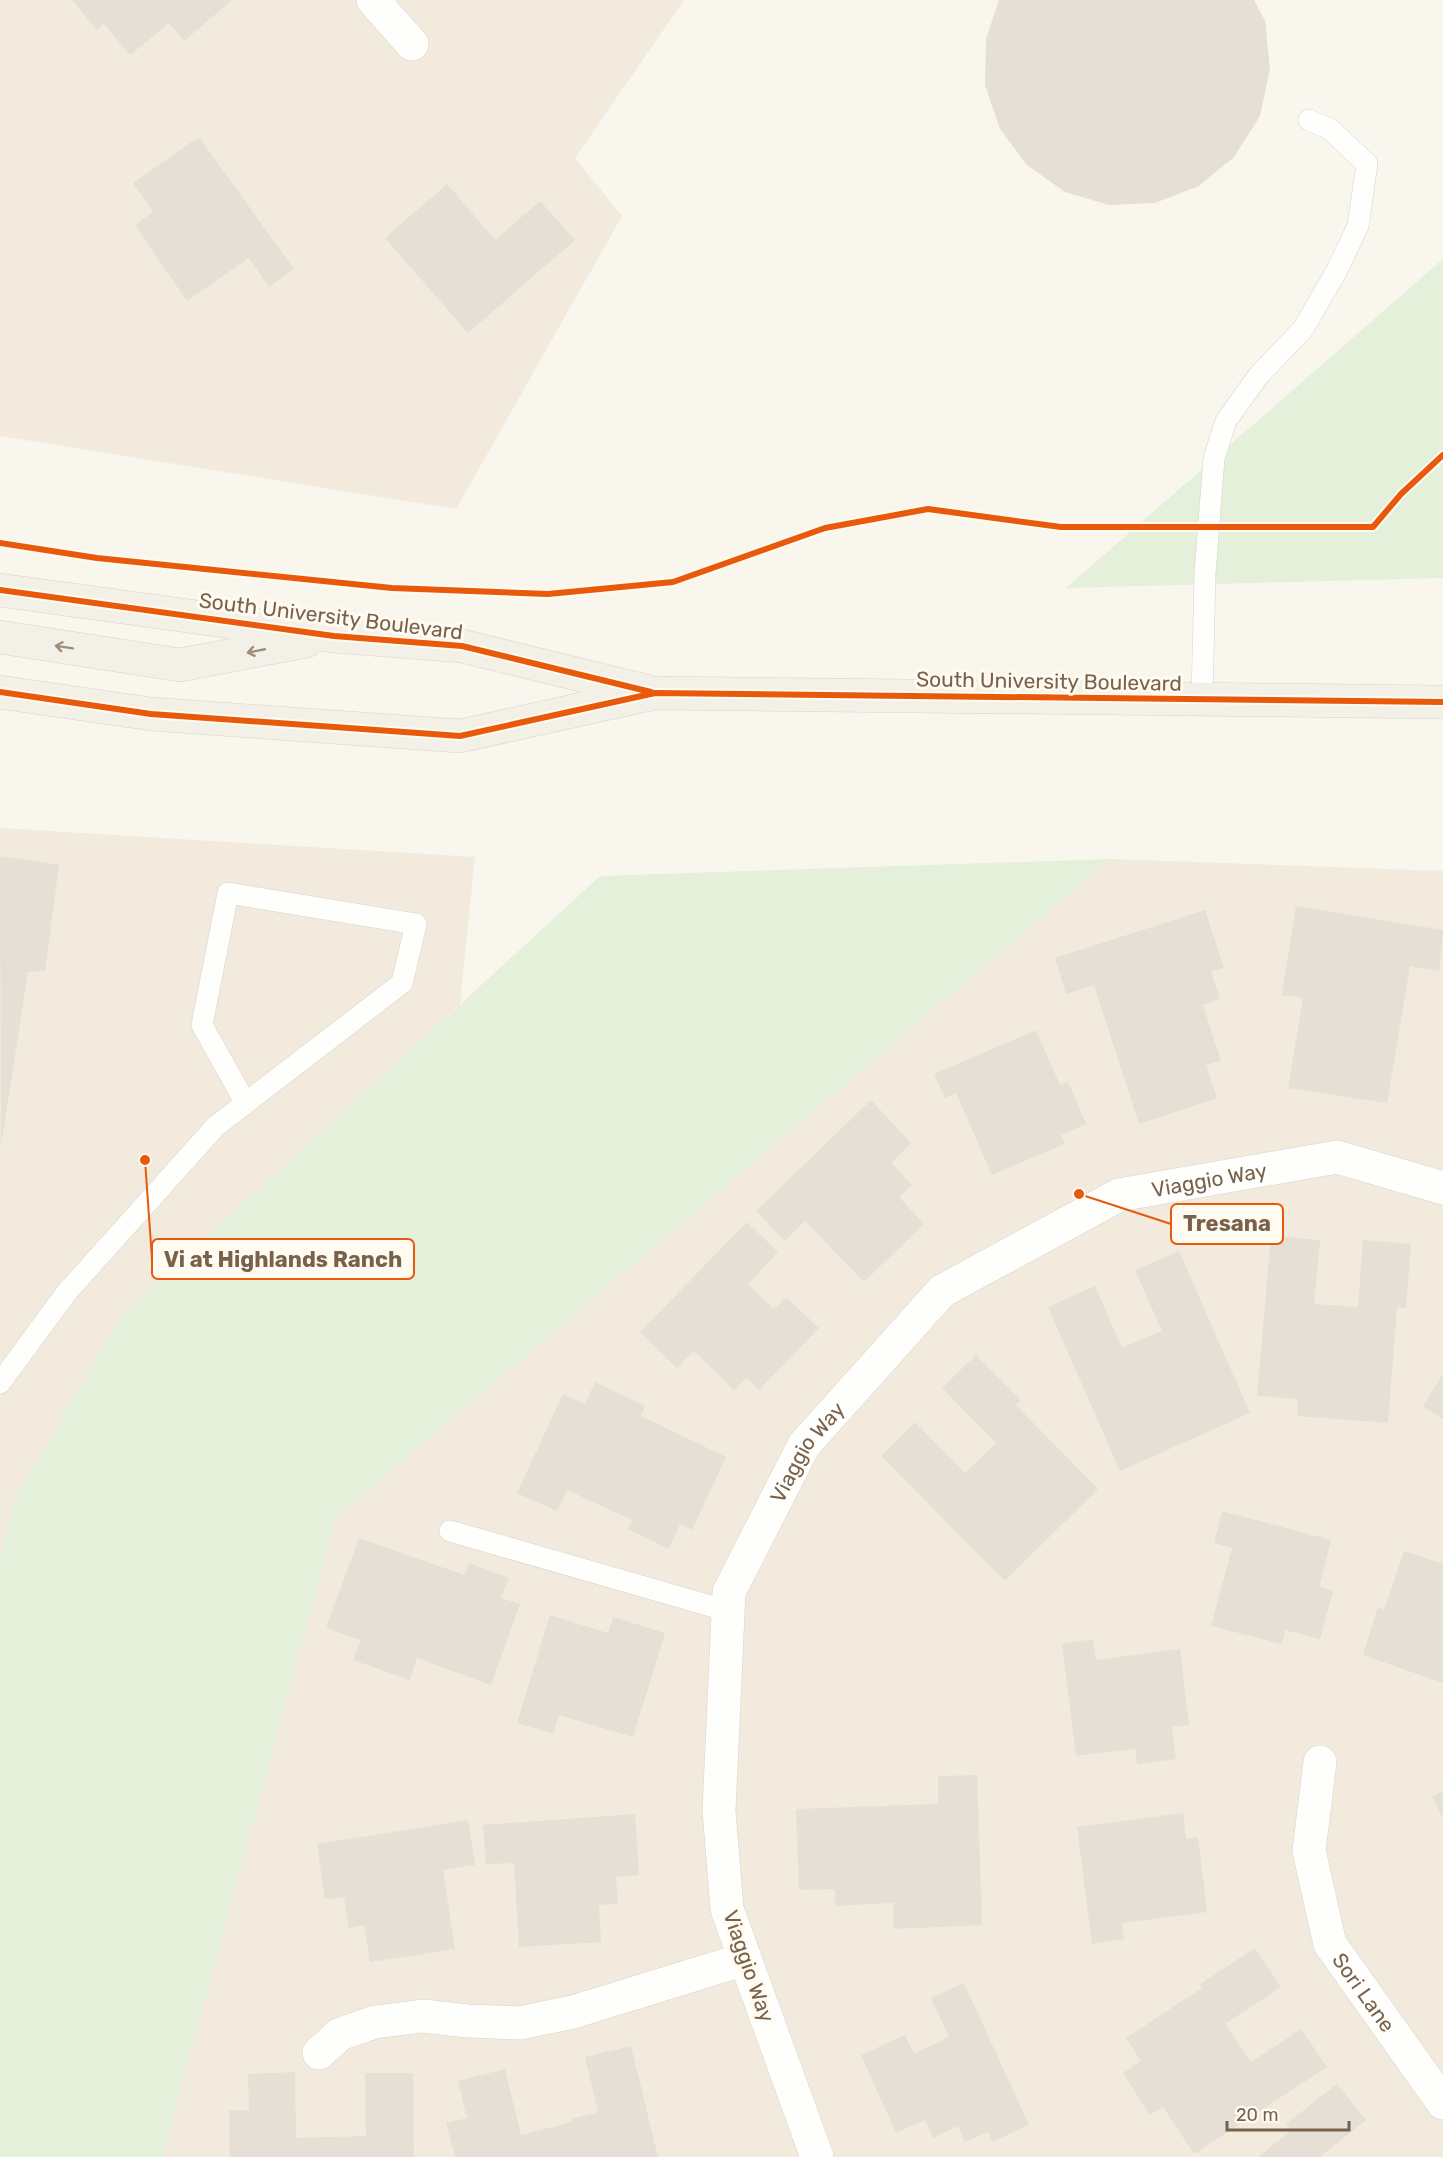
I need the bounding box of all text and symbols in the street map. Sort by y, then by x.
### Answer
street label: South University Boulevard [198,587,464,645]
one-way arrow [54,641,74,652]
one-way arrow [247,646,266,657]
street label: South University Boulevard [916,666,1182,696]
street label: Viaggio Way [1149,1157,1269,1202]
callout: Tresana [1171,1204,1283,1244]
text: Tresana [1183,1210,1271,1237]
callout: Vi at Highlands Ranch [152,1239,414,1279]
text: Vi at Highlands Ranch [164,1246,402,1273]
street label: Viaggio Way [764,1396,850,1507]
street label: Viaggio Way [718,1907,780,2026]
street label: Sori Lane [1328,1948,1401,2037]
scale bar [1227,2094,1348,2132]
text: 20 m [1236,2104,1278,2126]

